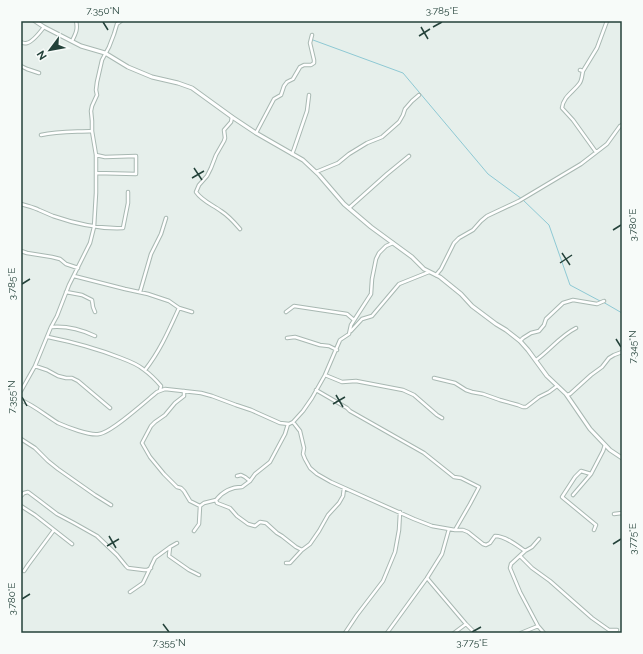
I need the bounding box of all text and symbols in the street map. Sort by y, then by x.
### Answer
text: 7.350°N [86,5,120,16]
text: 3.785°E [426,5,458,16]
north arrow [30,30,70,70]
text: N [34,48,50,62]
text: 3.780°E [627,209,638,241]
text: 3.785°E [6,268,17,300]
text: 7.345°N [627,330,638,364]
text: 7.355°N [6,380,17,414]
text: 3.775°E [627,523,638,555]
text: 3.780°E [6,583,17,615]
text: 7.355°N [152,637,186,648]
text: 3.775°E [456,637,488,648]

